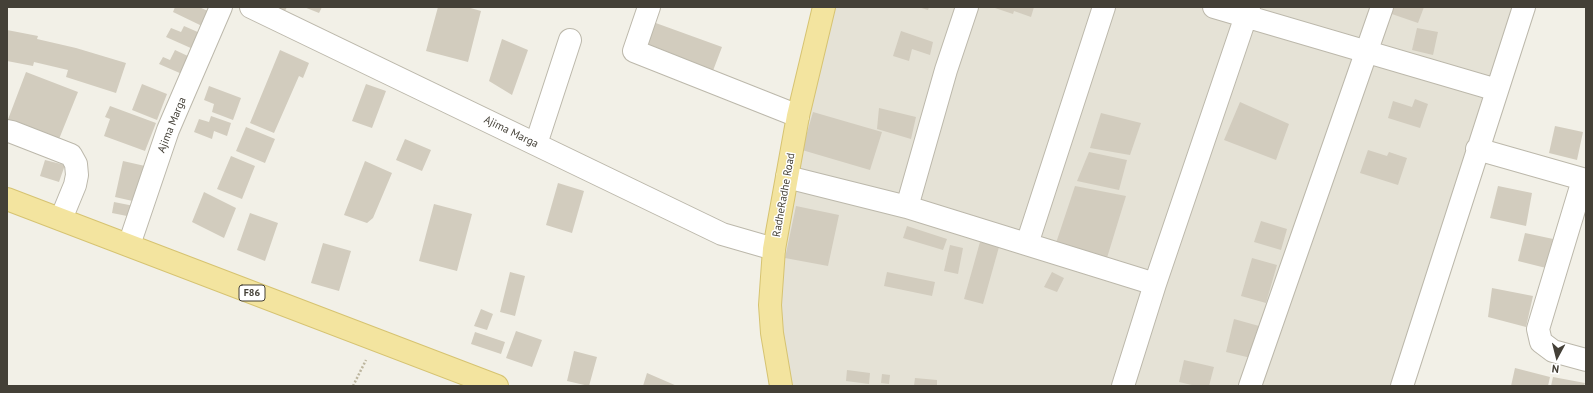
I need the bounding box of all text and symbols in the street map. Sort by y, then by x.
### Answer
street label: Ajima Marga [155,95,189,155]
street label: Ajima Marga [482,113,540,151]
street label: RadheRadhe Road [770,152,798,238]
road number: F86 [239,285,265,301]
north arrow [1537,337,1577,377]
text: N [1551,362,1560,376]

